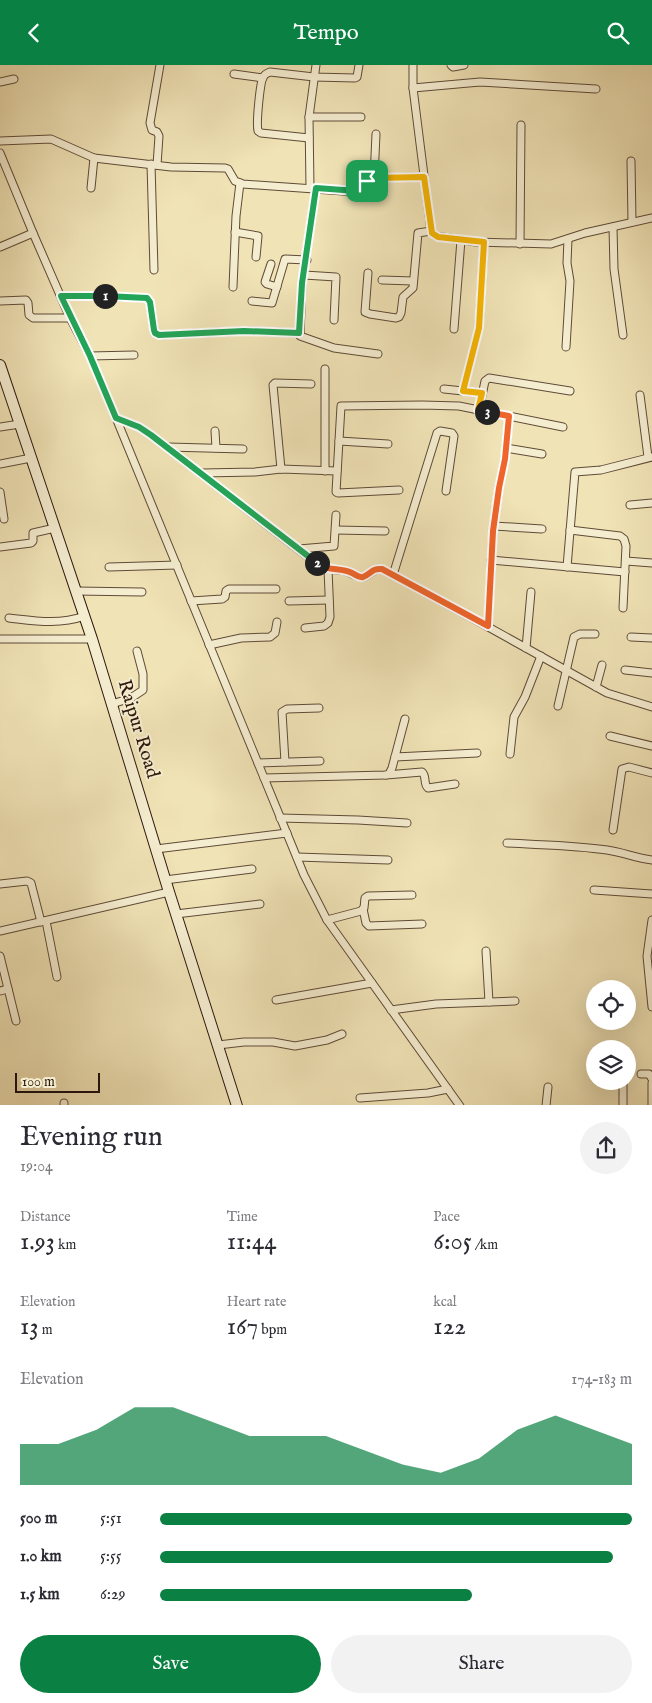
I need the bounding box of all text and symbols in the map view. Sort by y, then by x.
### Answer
icon: back [20,19,48,47]
text: Tempo [294,19,359,47]
icon: search [604,19,632,47]
pin [346,160,388,202]
icon: arrive [353,167,381,195]
pin: 1 [92,283,118,309]
text: 1 [103,287,108,305]
pin: 3 [474,399,500,425]
text: 3 [485,403,490,421]
pin: 2 [304,551,330,575]
text: 2 [314,554,321,572]
street label: Raipur Road [112,677,165,782]
map controls [586,980,636,1090]
button: locate [586,980,636,1030]
button: layers [586,1040,636,1090]
scale bar [15,1071,100,1094]
text: 100 m [22,1073,55,1091]
text: Evening run [20,1120,163,1155]
button: share [580,1122,632,1174]
text: 19:04 [20,1157,53,1177]
text: Distance [20,1208,71,1226]
text: Time [227,1208,258,1226]
text: Pace [433,1208,460,1226]
text: 1.93 [20,1226,55,1258]
text: 11:44 [227,1226,276,1258]
text: 6:05 [433,1226,472,1258]
text: km [55,1236,76,1254]
text: /km [472,1236,498,1254]
text: Elevation [20,1293,76,1311]
text: Heart rate [227,1293,286,1311]
text: kcal [433,1293,457,1311]
text: 13 [20,1311,39,1343]
text: 167 [227,1311,258,1343]
text: 122 [433,1311,466,1343]
text: m [39,1321,53,1339]
text: bpm [258,1321,287,1339]
text: Elevation [20,1370,83,1390]
text: 174–183 m [571,1370,632,1390]
text: 500 m [20,1509,57,1529]
text: 5:51 [100,1509,122,1529]
text: 1.0 km [20,1547,62,1567]
text: 5:55 [100,1547,122,1567]
text: 1.5 km [20,1585,60,1605]
text: 6:29 [100,1585,125,1605]
button: Save [20,1635,321,1693]
button: Share [331,1635,632,1693]

